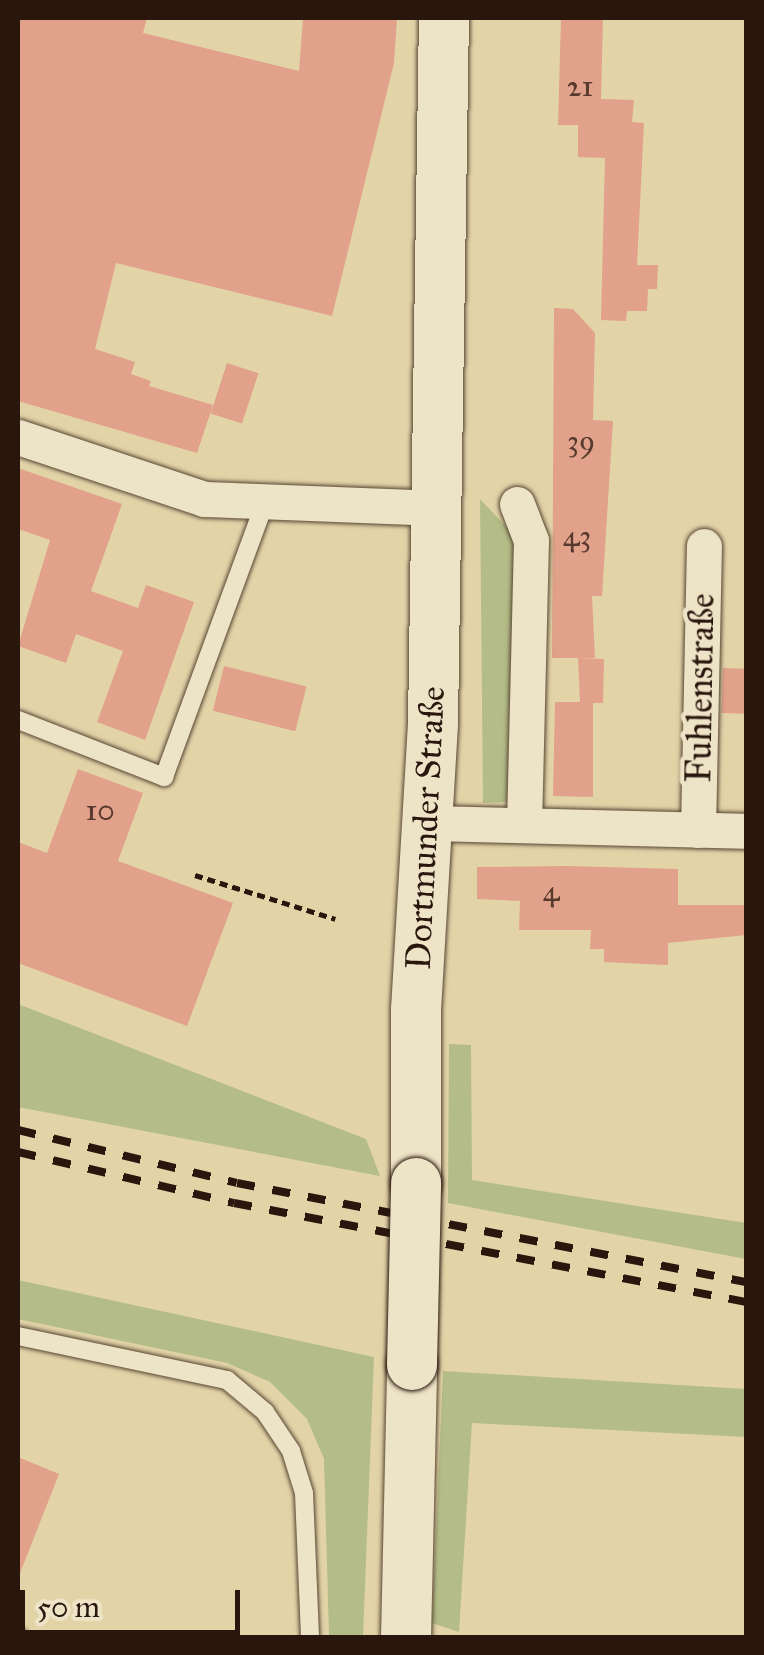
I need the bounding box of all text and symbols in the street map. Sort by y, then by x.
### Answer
house number: 21 [567,68,593,104]
house number: 39 [567,423,595,459]
house number: 43 [563,518,591,554]
street label: Fuhlenstraße [678,593,724,783]
street label: Dortmunder Straße [398,685,454,971]
house number: 10 [85,792,115,828]
house number: 4 [543,873,559,909]
scale bar [25,1570,245,1632]
text: 50 m [37,1589,100,1625]

